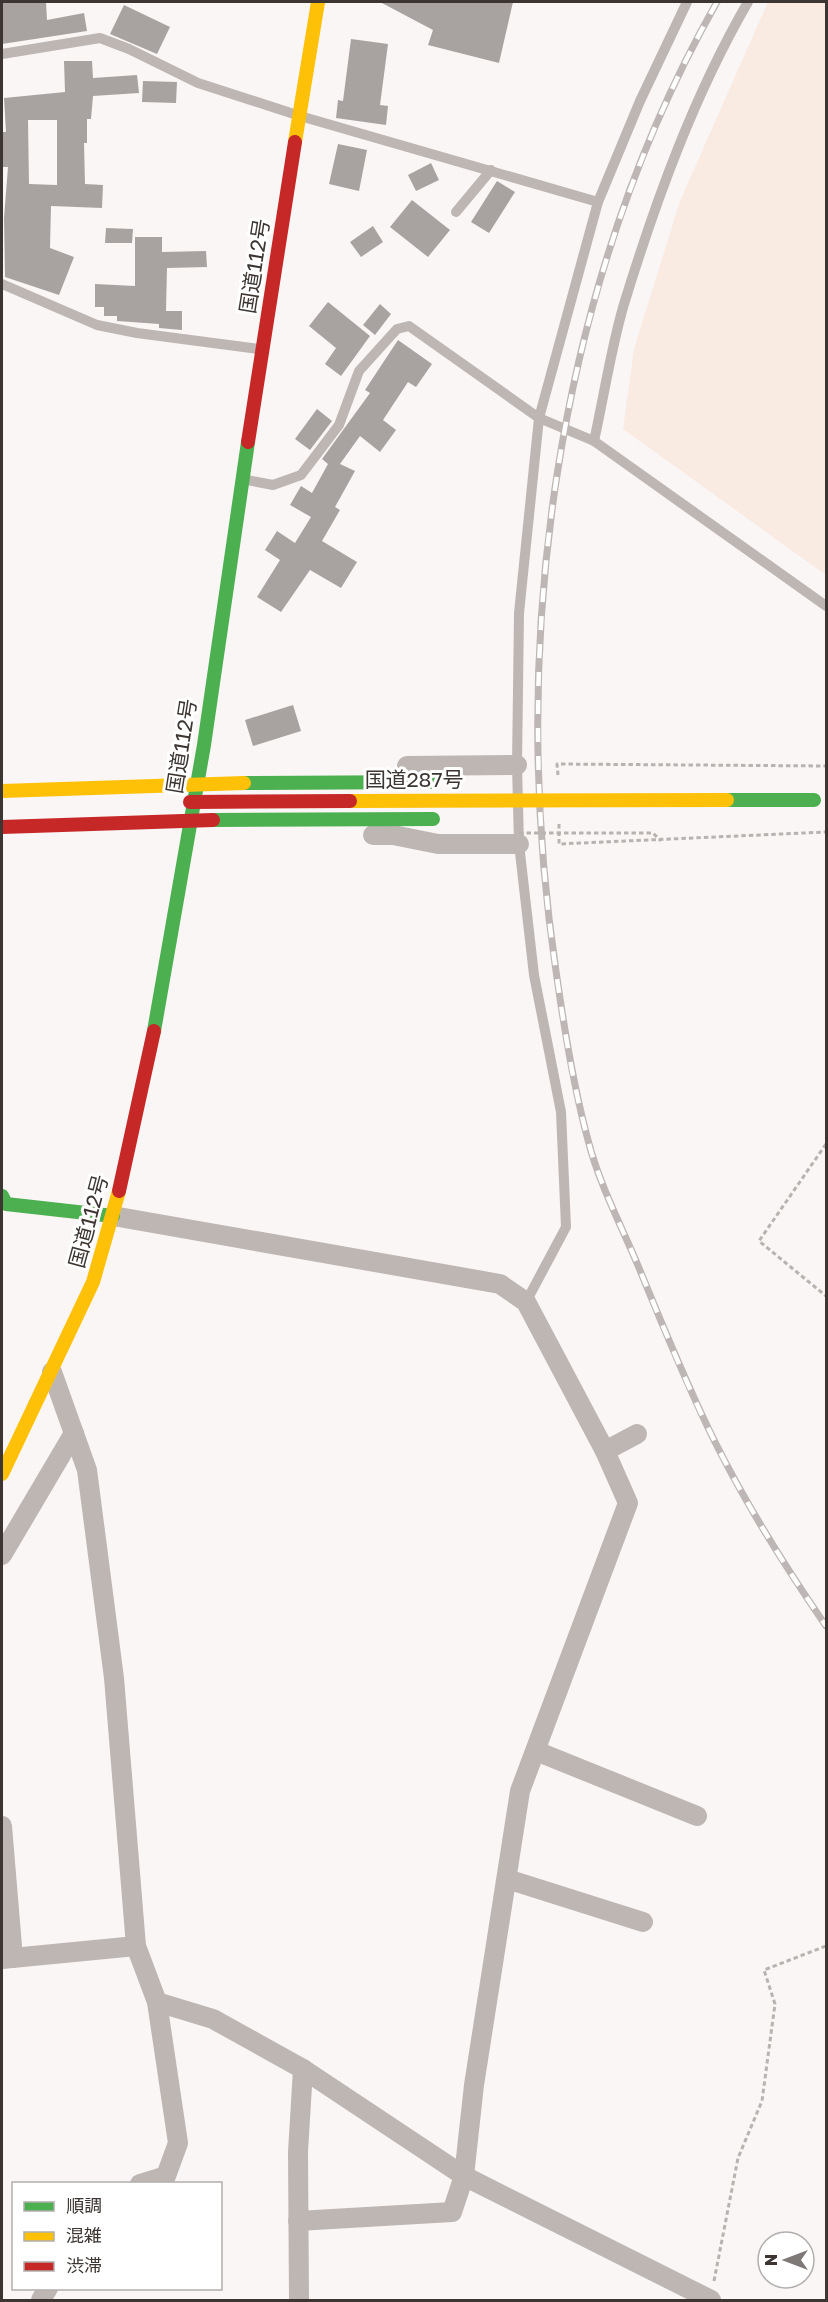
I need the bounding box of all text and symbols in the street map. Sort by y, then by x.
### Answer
street label: 国道112号 [234,217,274,315]
street label: 国道112号 [161,697,201,795]
street label: 国道287号 [364,766,464,792]
street label: 国道112号 [63,1171,113,1271]
legend [12,2182,222,2290]
text: 順調 [66,2194,102,2216]
text: 混雑 [66,2224,102,2246]
north arrow [756,2230,816,2290]
text: 渋滞 [66,2254,102,2276]
text: N [761,2254,781,2266]

